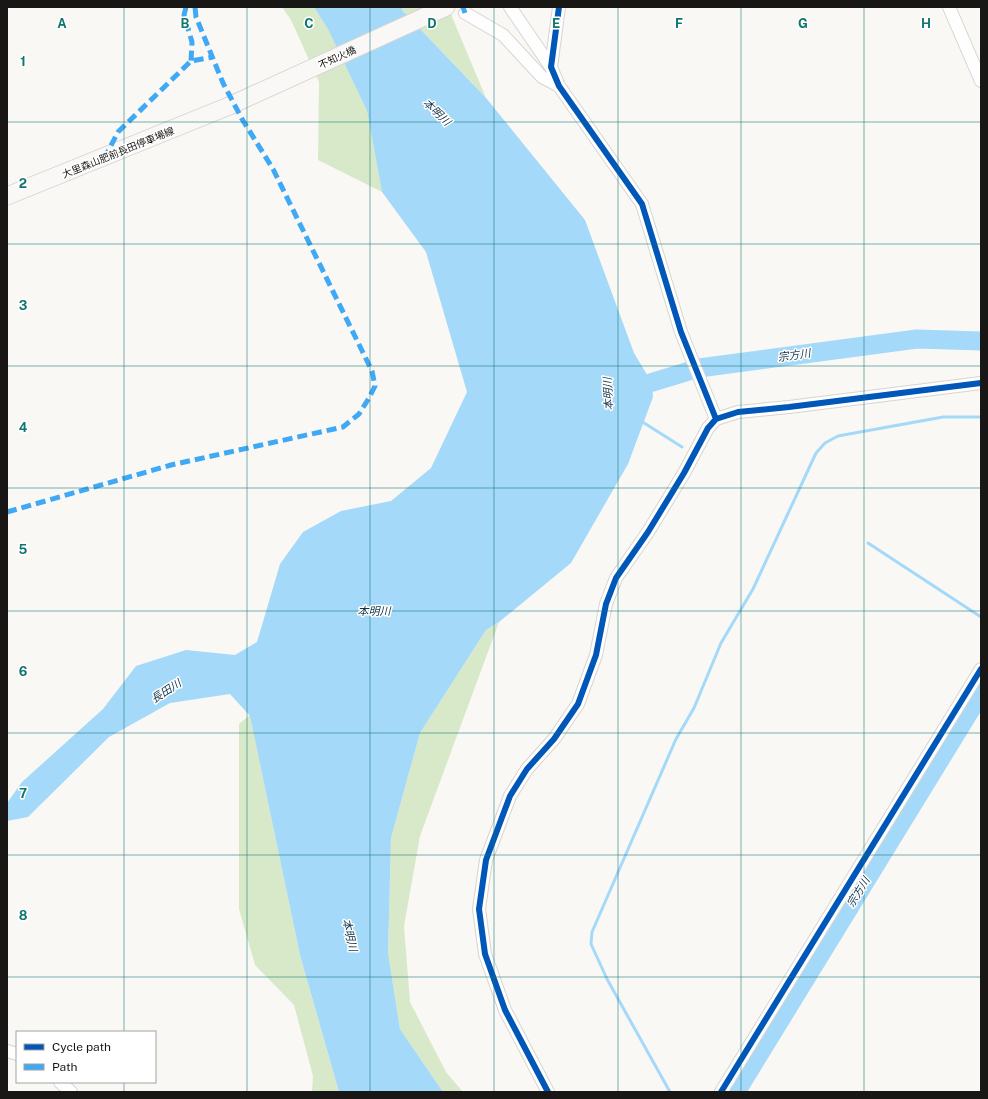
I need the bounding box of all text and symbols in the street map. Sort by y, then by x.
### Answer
text: A [57,16,67,31]
text: B [181,16,190,31]
text: C [304,16,314,31]
text: D [427,16,437,31]
text: E [552,16,560,31]
text: F [675,16,683,31]
text: G [798,16,808,31]
text: H [921,16,931,31]
street label: 不知火橋 [316,43,358,71]
text: 1 [20,54,26,69]
water label: 本明川 [421,96,454,128]
street label: 大里森山肥前長田停車場線 [60,124,176,180]
text: 2 [19,176,27,191]
text: 3 [19,298,28,313]
water label: 宗方川 [777,347,812,363]
water label: 本明川 [601,376,615,411]
text: 4 [19,420,28,435]
text: 5 [19,542,28,557]
water label: 本明川 [358,605,391,617]
text: 6 [19,664,28,679]
water label: 長田川 [149,676,184,705]
text: 7 [19,786,27,801]
water label: 宗方川 [844,874,872,909]
text: 8 [19,908,28,923]
water label: 本明川 [340,918,360,953]
legend [16,1031,156,1083]
text: Cycle path [52,1040,111,1054]
text: Path [52,1060,78,1074]

